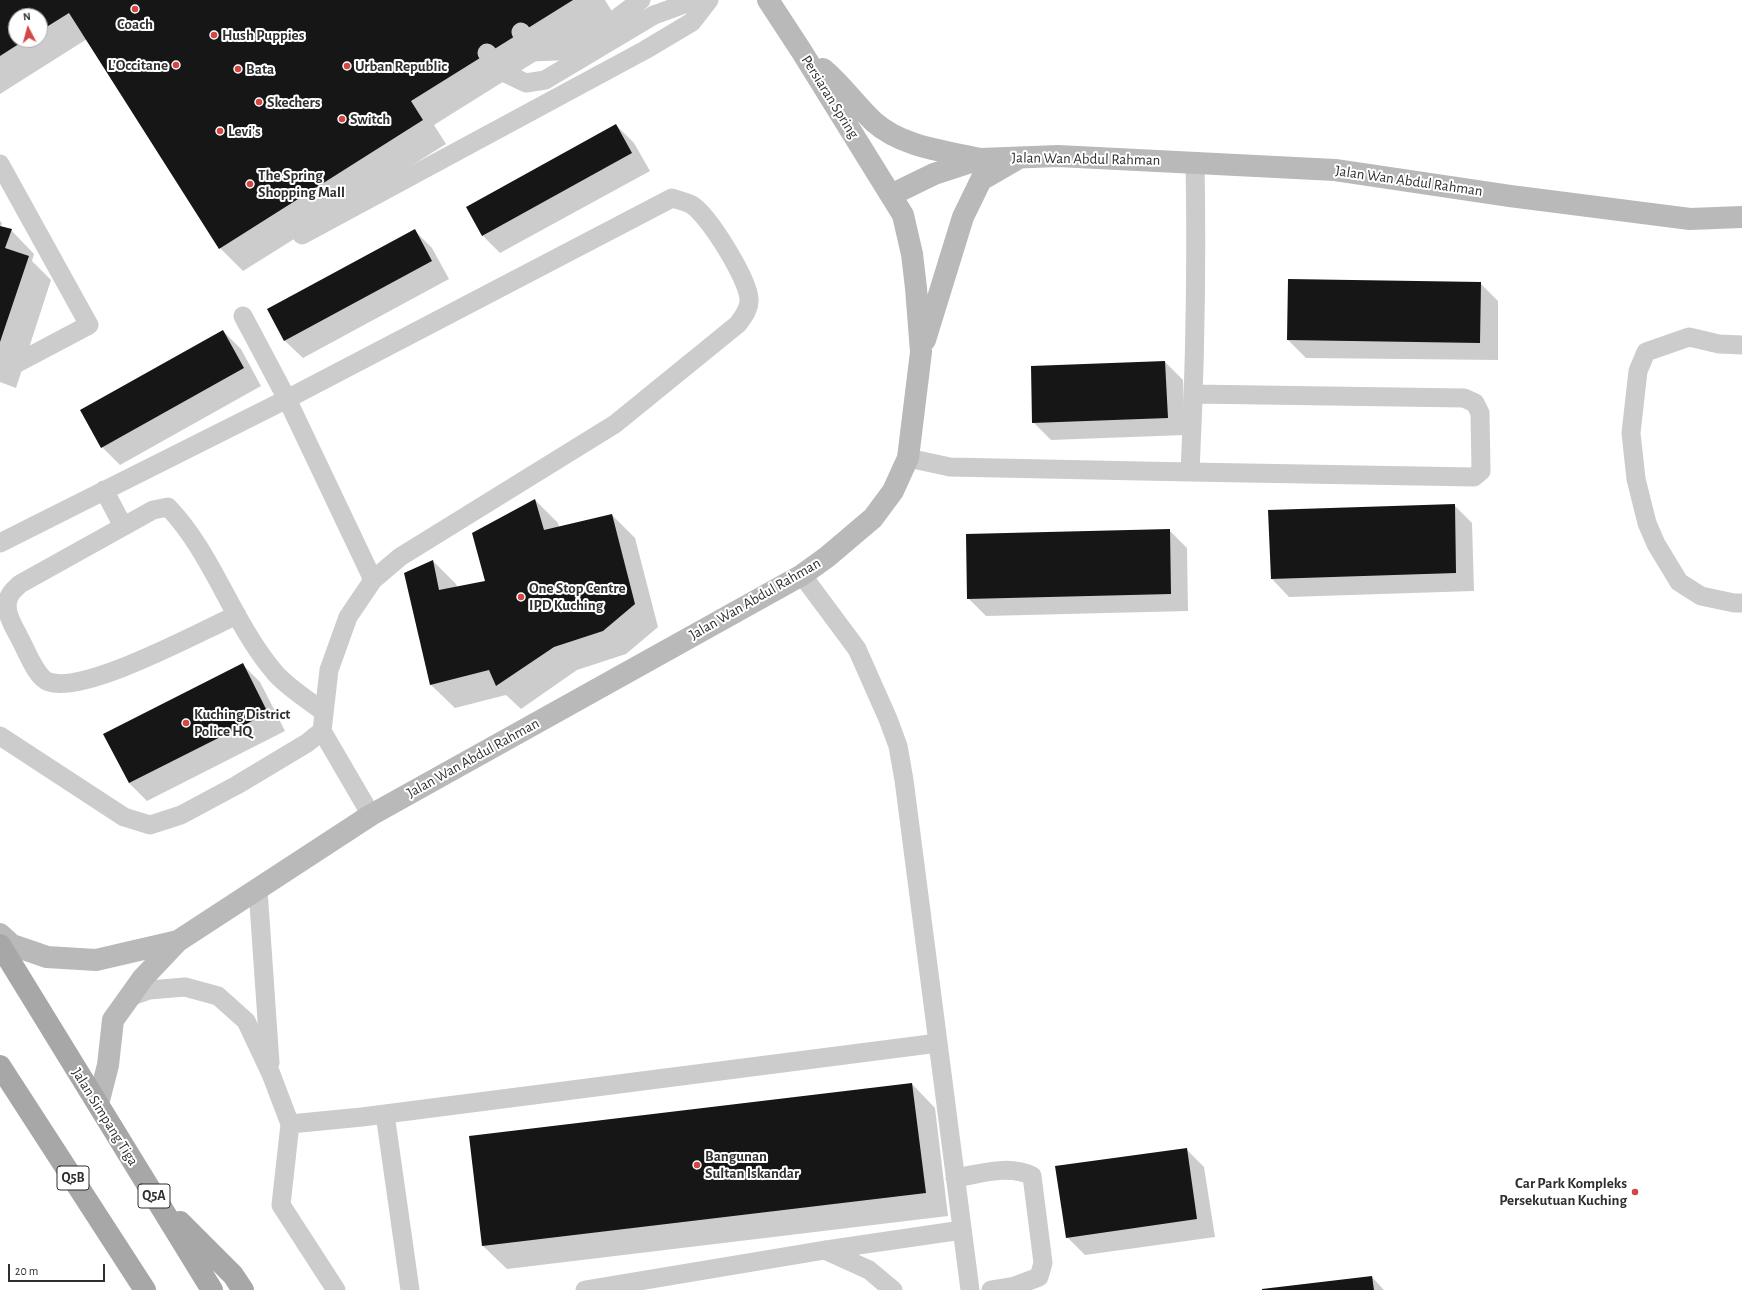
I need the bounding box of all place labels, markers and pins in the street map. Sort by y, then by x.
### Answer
marker: Coach [130,4,140,14]
place label: Coach [117,15,153,33]
place label: Hush Puppies [222,26,304,44]
marker: Hush Puppies [209,30,219,40]
place label: L'Occitane [108,56,168,74]
place label: Urban Republic [355,57,447,75]
marker: L'Occitane [171,60,181,70]
place label: Bata [246,60,274,78]
marker: Urban Republic [342,61,352,71]
marker: Bata [233,64,243,74]
place label: Skechers [267,93,320,111]
marker: Skechers [254,97,264,107]
place label: Switch [350,110,390,128]
marker: Switch [337,114,347,124]
place label: Levi's [228,122,261,140]
marker: Levi's [215,126,225,136]
place label: The Spring Shopping Mall [258,166,345,201]
marker: The Spring Shopping Mall [245,179,255,189]
place label: One Stop Centre IPD Kuching [529,579,626,614]
marker: One Stop Centre IPD Kuching [516,592,526,602]
place label: Kuching District Police HQ [194,705,290,740]
marker: Kuching District Police HQ [181,718,191,728]
place label: Bangunan Sultan Iskandar [705,1147,799,1182]
marker: Bangunan Sultan Iskandar [692,1160,702,1170]
place label: Car Park Kompleks Persekutuan Kuching [1499,1174,1627,1209]
marker: Car Park Kompleks Persekutuan Kuching [1630,1187,1640,1197]

